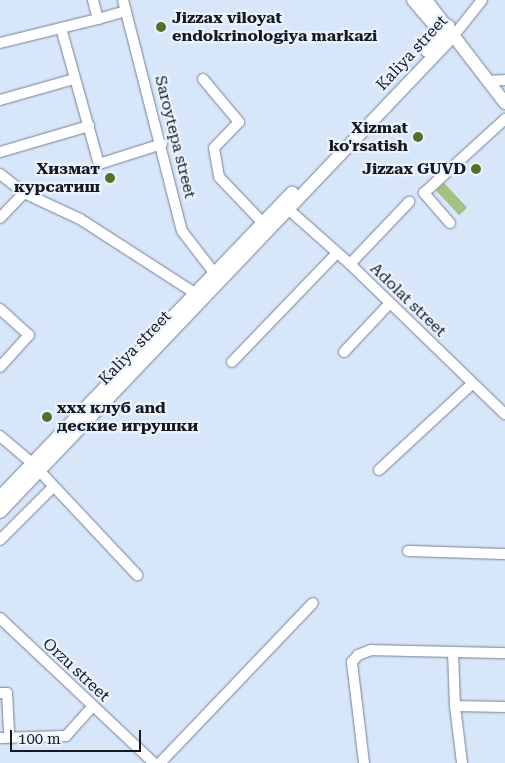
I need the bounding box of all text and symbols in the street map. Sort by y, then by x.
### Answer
place label: Jizzax viloyat endokrinologiya markazi [172,8,377,46]
street label: Kaliya street [372,11,452,95]
marker: Jizzax viloyat endokrinologiya markazi [154,20,168,34]
street label: Saroytepa street [150,74,200,200]
place label: Xizmat ko'rsatish [329,118,408,156]
marker: Xizmat ko'rsatish [412,131,424,143]
place label: Хизмат курсатиш [14,159,100,197]
place label: Jizzax GUVD [362,159,466,179]
marker: Jizzax GUVD [470,163,482,175]
marker: Хизмат курсатиш [104,172,116,184]
street label: Adolat street [366,259,450,341]
street label: Kaliya street [95,307,175,389]
place label: ххх клуб and деские игрушки [57,398,198,436]
marker: ххх клуб and деские игрушки [41,411,53,423]
street label: Orzu street [39,634,113,706]
scale bar [12,720,144,752]
text: 100 m [18,730,61,748]

